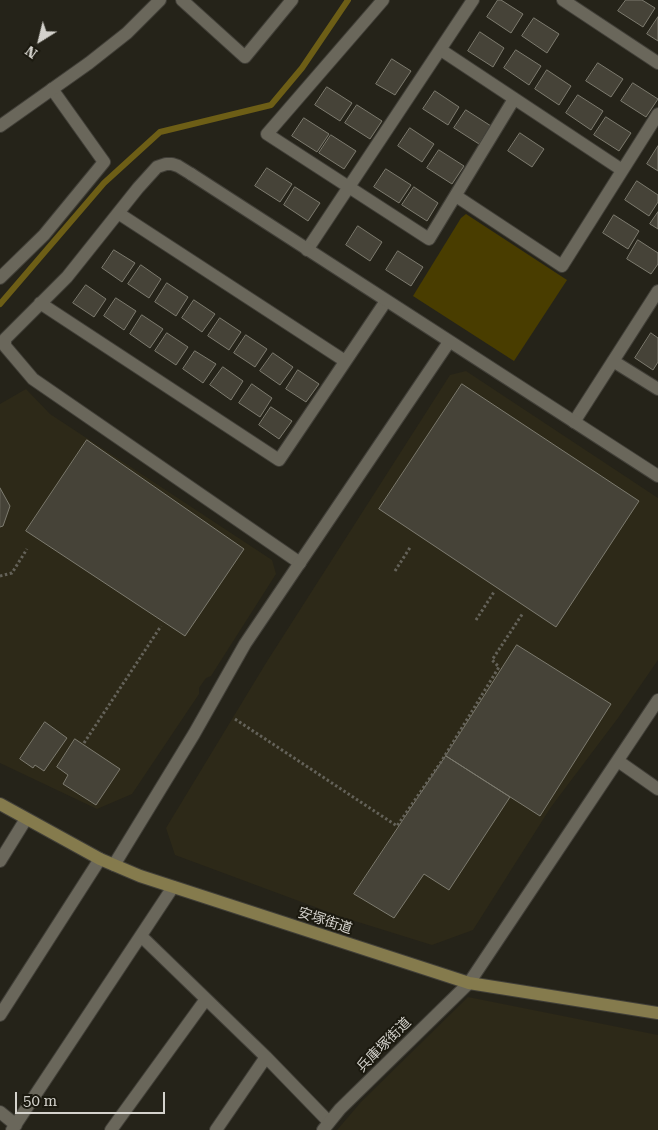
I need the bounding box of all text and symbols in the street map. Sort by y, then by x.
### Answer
north arrow [15,15,65,65]
text: N [22,42,40,62]
street label: 安塚街道 [296,904,354,938]
street label: 兵庫塚街道 [353,1014,415,1076]
scale bar [18,1082,168,1114]
text: 50 m [23,1092,57,1110]

